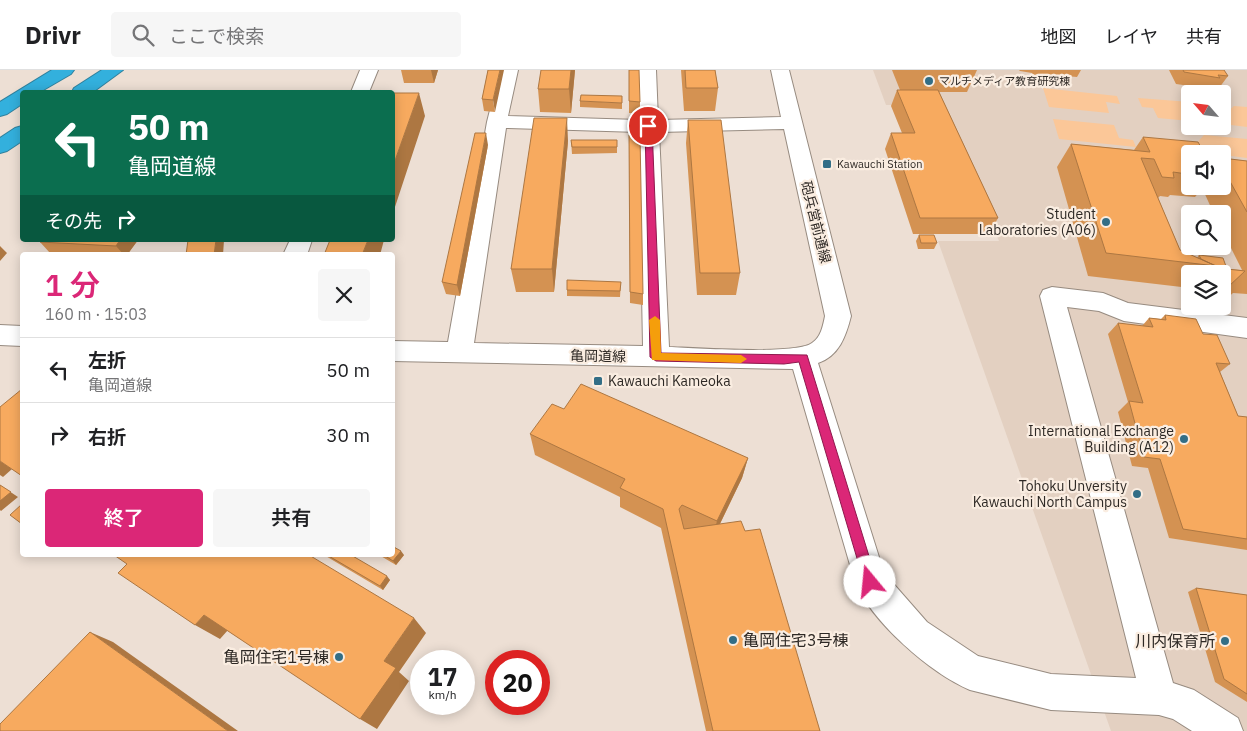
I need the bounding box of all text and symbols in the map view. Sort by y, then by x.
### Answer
search box [111,12,461,57]
text: Drivr [25,19,81,51]
icon: search [129,21,157,49]
text: ここで検索 [169,24,264,48]
text: 地図 [1041,25,1077,48]
text: レイヤ [1105,25,1158,48]
text: 共有 [1186,25,1222,48]
place label: マルチメディア教育研究棟 [939,74,1070,88]
marker: マルチメディア教育研究棟 [923,75,935,87]
north arrow [1181,85,1231,135]
map controls [1181,85,1231,315]
text: 50 m [128,104,210,150]
pin [627,105,669,147]
icon: left [45,110,110,175]
icon: arrive [634,112,662,140]
button: sound [1181,145,1231,195]
text: 亀岡道線 [128,151,216,180]
place label: Kawauchi Station [837,157,922,171]
marker: Kawauchi Station [821,158,833,170]
street label: 砲兵営前通線 [797,179,835,265]
icon: right [112,205,140,233]
place label: Student Laboratories (A06) [979,205,1096,239]
button: search [1181,205,1231,255]
text: その先 [45,209,102,233]
marker: Student Laboratories (A06) [1100,216,1112,228]
text: 1 分 [45,265,100,304]
button: layers [1181,265,1231,315]
button: close [318,269,370,321]
text: 160 m · 15:03 [45,304,147,324]
street label: 亀岡道線 [570,347,626,365]
text: 左折 [88,348,126,372]
icon: left [45,356,73,384]
text: 50 m [326,358,370,382]
place label: Kawauchi Kameoka [608,372,731,390]
text: 亀岡道線 [88,375,152,395]
marker: Kawauchi Kameoka [592,375,604,387]
icon: right [45,421,73,449]
place label: International Exchange Building (A12) [1028,422,1174,456]
text: 30 m [326,423,370,447]
text: 右折 [88,425,126,449]
marker: International Exchange Building (A12) [1178,433,1190,445]
place label: Tohoku Unversity Kawauchi North Campus [973,477,1127,511]
marker: Tohoku Unversity Kawauchi North Campus [1131,488,1143,500]
button: 終了 [45,489,203,547]
button: 共有 [213,489,370,547]
position arrow [843,555,895,607]
place label: 亀岡住宅3号棟 [743,630,849,650]
place label: 川内保育所 [1135,631,1215,651]
marker: 亀岡住宅3号棟 [727,634,739,646]
marker: 川内保育所 [1219,635,1231,647]
place label: 亀岡住宅1号棟 [223,647,329,667]
speed limit sign: 20 [485,650,550,715]
marker: 亀岡住宅1号棟 [333,651,345,663]
text: 17 [427,660,458,693]
text: km/h [428,687,457,702]

